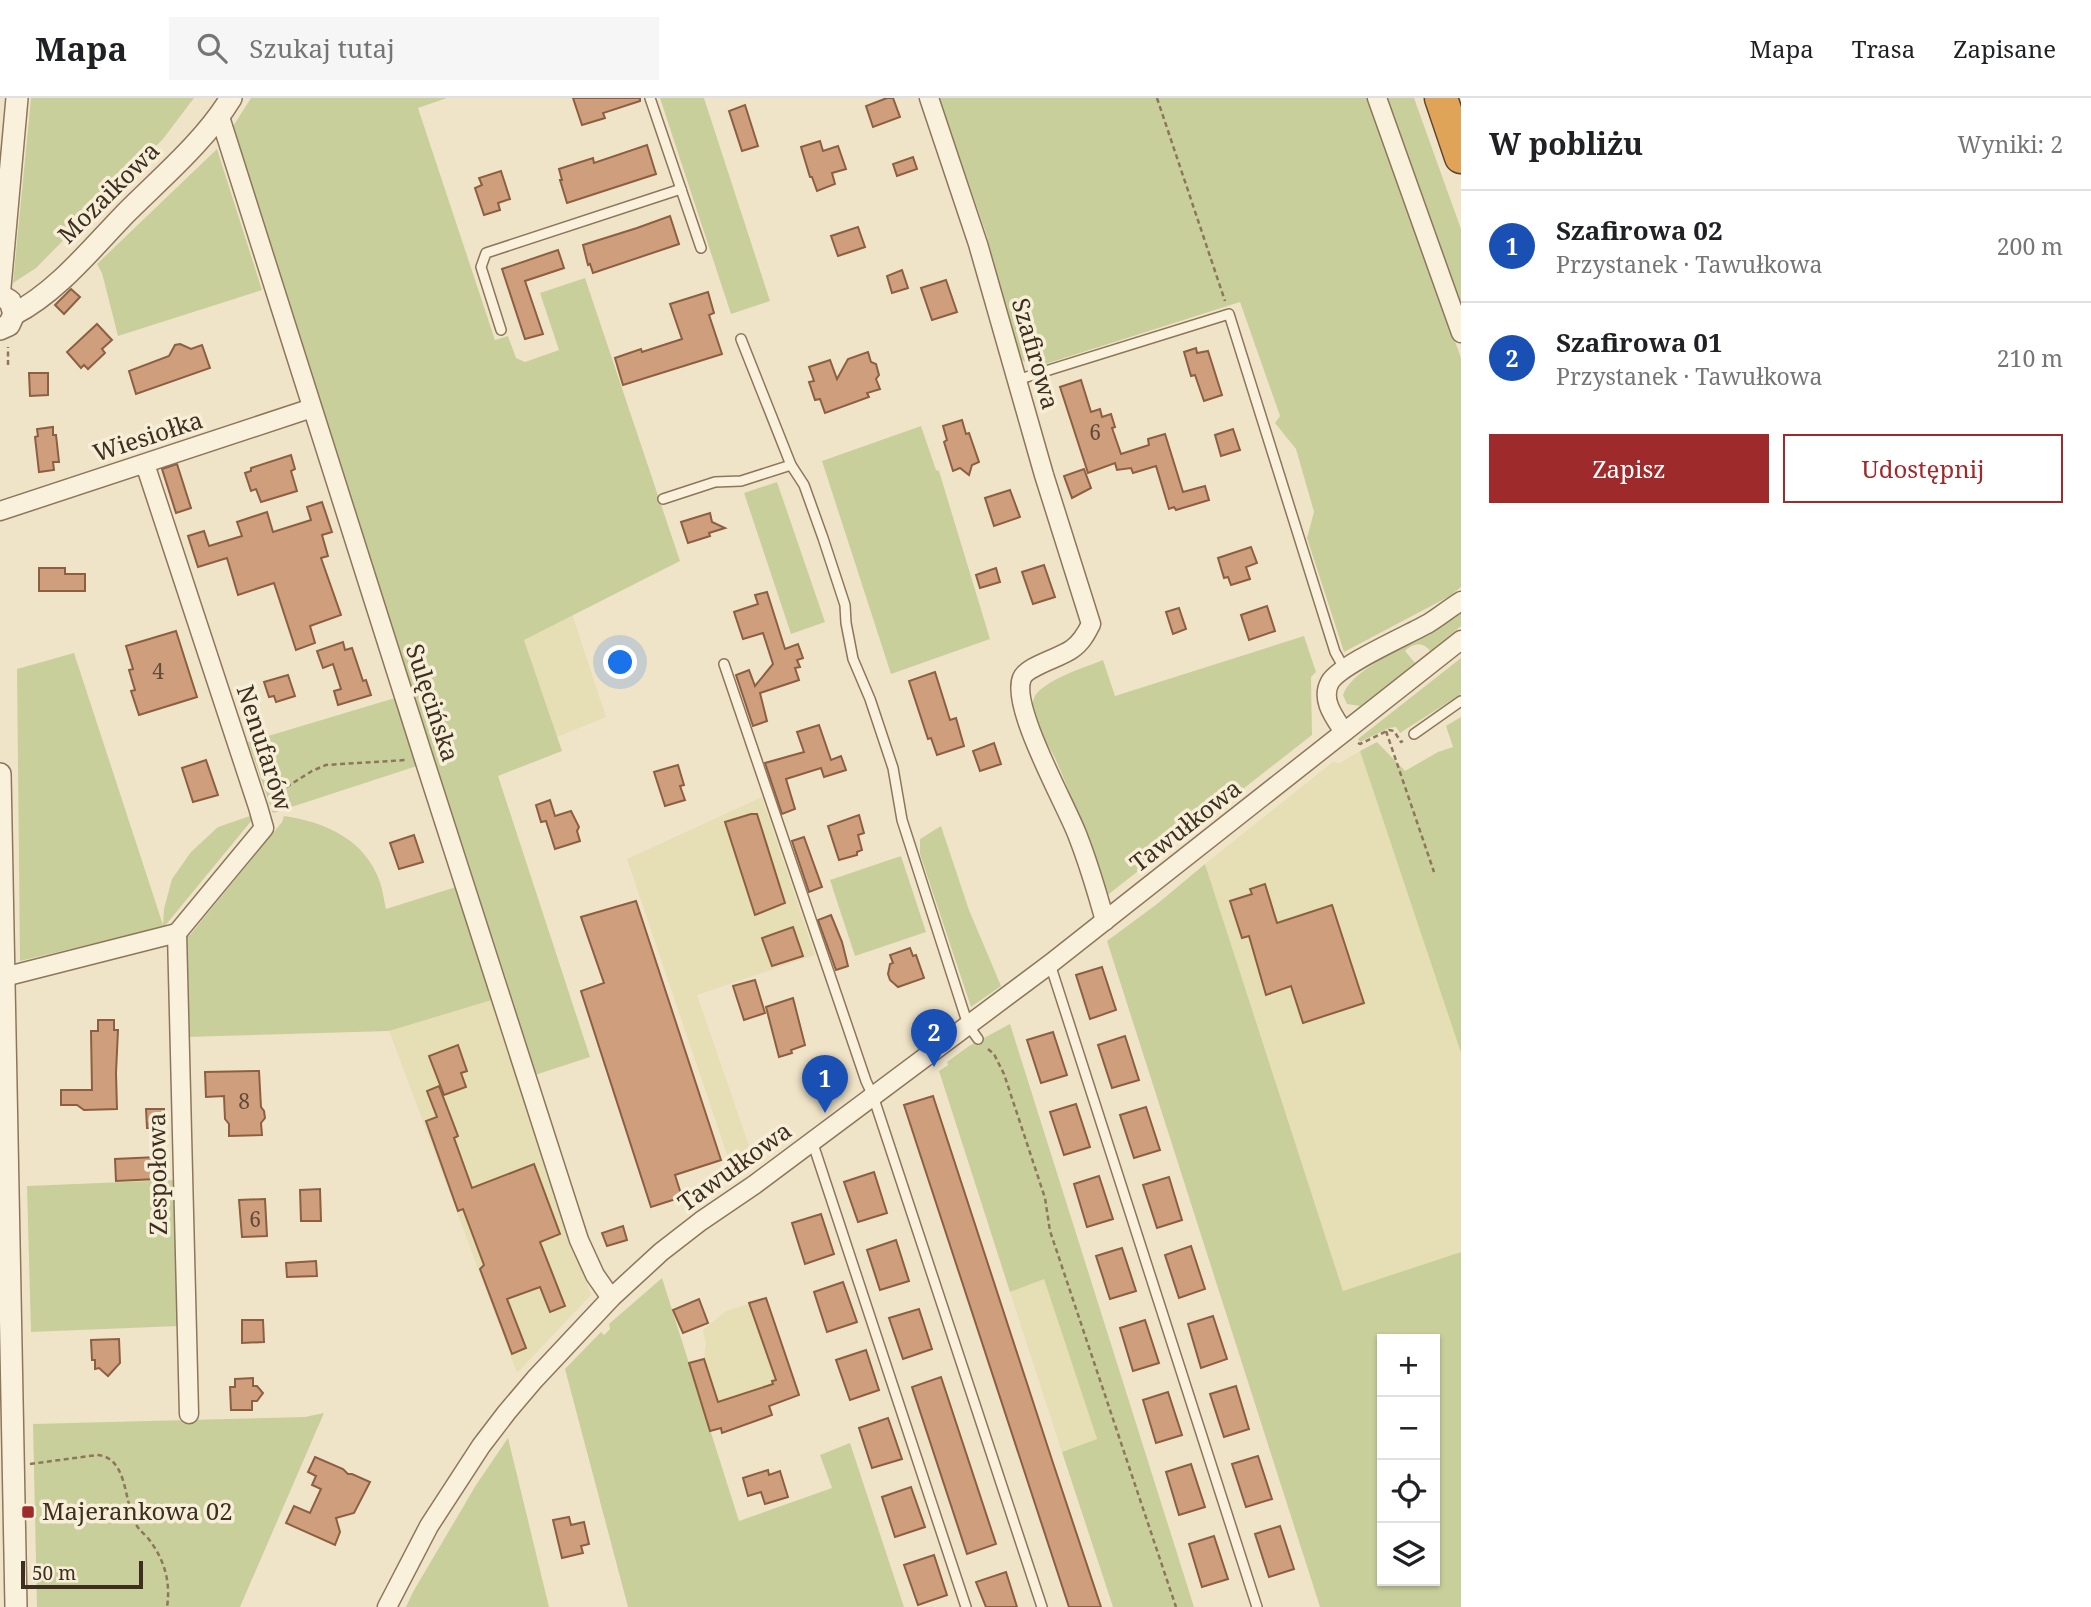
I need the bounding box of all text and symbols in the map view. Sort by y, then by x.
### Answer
search box [169,17,659,80]
text: Mapa [35,26,127,71]
icon: search [193,29,231,67]
text: Szukaj tutaj [249,30,395,66]
text: Mapa [1750,32,1814,65]
text: Trasa [1852,32,1915,65]
text: Zapisane [1953,32,2056,65]
text: W pobliżu [1489,123,1643,164]
text: Wyniki: 2 [1957,128,2063,160]
street label: Mozaikowa [50,134,166,250]
text: Szafirowa 02 [1556,212,1723,248]
text: 1 [1506,230,1519,262]
text: 200 m [1997,230,2063,262]
text: Przystanek · Tawułkowa [1556,248,1822,280]
street label: Szafirowa [1005,294,1068,413]
text: Szafirowa 01 [1556,324,1723,360]
text: 2 [1506,342,1519,374]
text: 210 m [1997,342,2063,374]
text: Przystanek · Tawułkowa [1556,360,1822,392]
street label: Wiesiołka [89,402,207,469]
house number: 6 [1089,418,1101,446]
button: Zapisz [1489,434,1769,503]
button: Udostępnij [1783,434,2063,503]
street label: Sulęcińska [399,639,468,766]
your location [603,645,637,679]
house number: 4 [152,657,164,685]
street label: Nenufarów [230,681,301,815]
street label: Tawułkowa [1123,771,1248,879]
pin: 2 [911,1009,957,1067]
pin: 1 [802,1055,848,1113]
house number: 8 [238,1087,250,1115]
street label: Zespołowa [139,1113,174,1235]
street label: Tawułkowa [671,1113,798,1218]
house number: 6 [249,1205,261,1233]
map controls [1377,1334,1440,1586]
button: + [1377,1334,1440,1397]
button: − [1377,1397,1440,1460]
button: locate [1377,1460,1440,1523]
place label: Majerankowa 02 [42,1494,233,1527]
marker: Majerankowa 02 [20,1504,36,1520]
button: layers [1377,1523,1440,1586]
scale bar [21,1558,144,1590]
text: 50 m [32,1560,76,1586]

